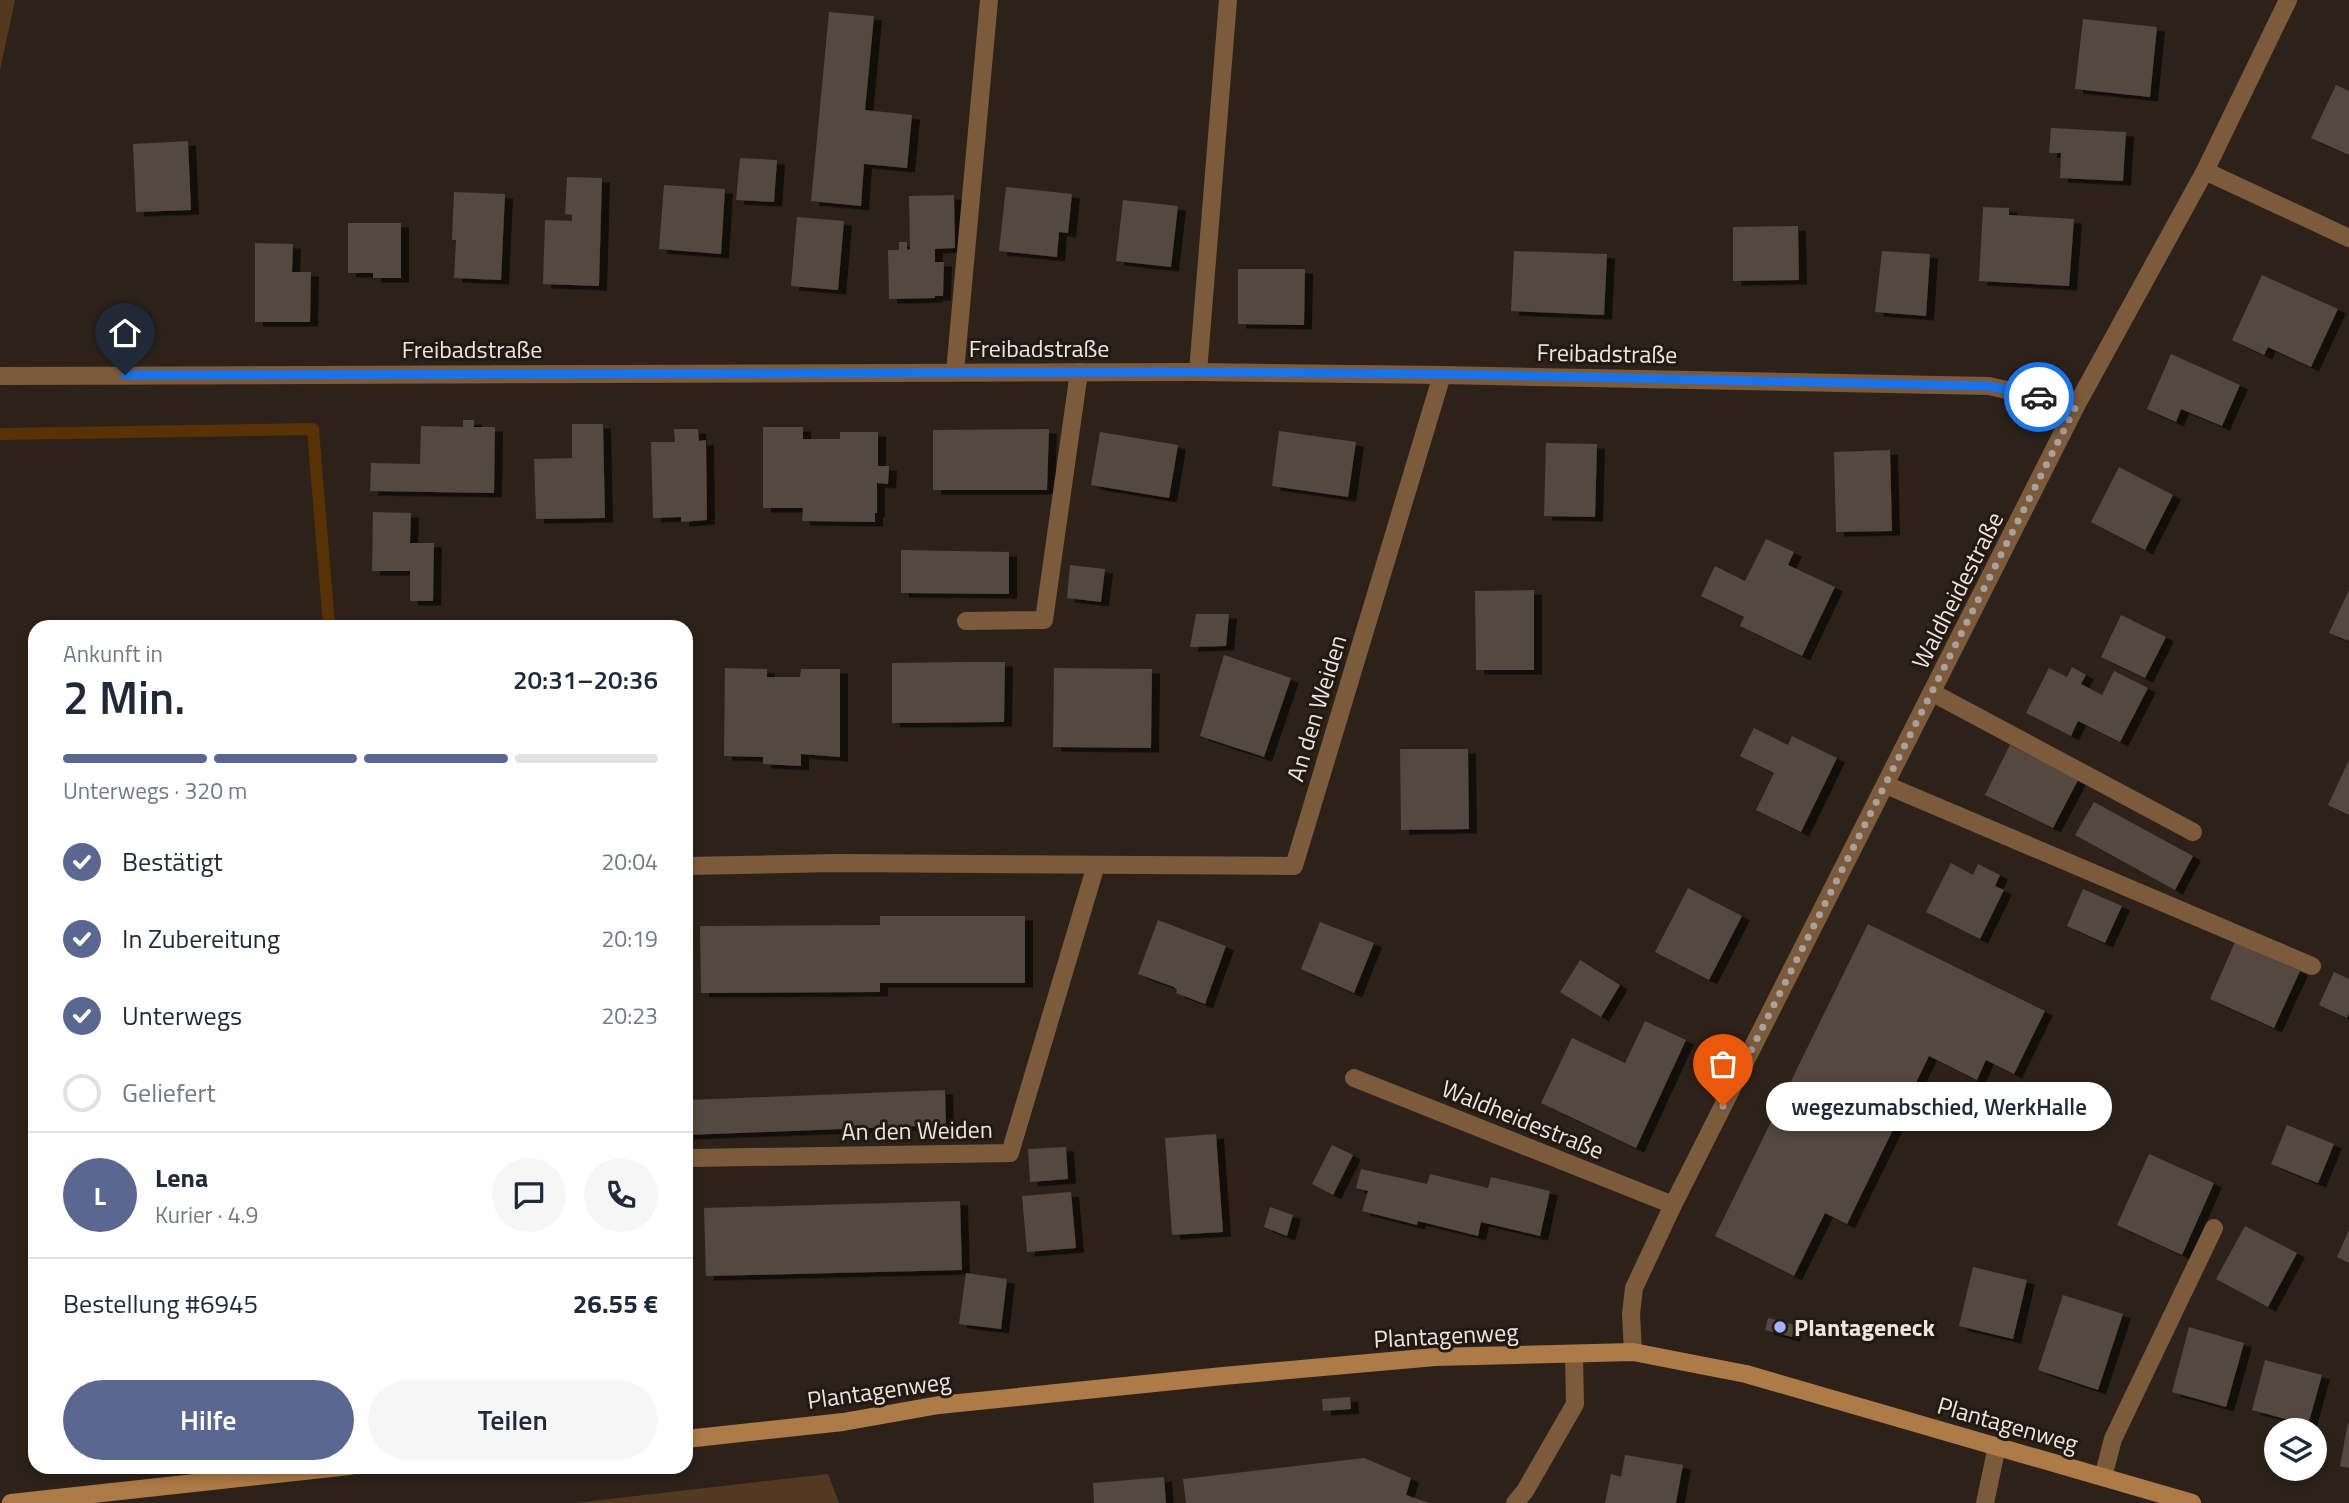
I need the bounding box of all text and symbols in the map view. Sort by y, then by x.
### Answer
pin [95,303,155,375]
icon: home [106,314,144,352]
street label: Freibadstraße [969,330,1109,366]
street label: Freibadstraße [402,331,542,367]
street label: Freibadstraße [1536,334,1678,372]
courier [2004,362,2074,432]
icon: car [2020,378,2058,416]
street label: Waldheidestraße [1902,505,2012,675]
street label: An den Weiden [1277,630,1355,786]
text: Ankunft in [63,636,163,671]
text: 20:31–20:36 [513,660,658,699]
text: 2 Min. [63,662,185,732]
text: Unterwegs · 320 m [63,773,247,808]
text: Bestätigt [122,842,223,881]
icon: check [63,843,101,881]
text: 20:04 [601,844,658,879]
text: In Zubereitung [122,919,280,958]
icon: check [63,920,101,958]
text: 20:19 [601,921,658,956]
text: Unterwegs [122,996,242,1035]
icon: check [63,997,101,1035]
text: 20:23 [601,998,658,1033]
pin [1693,1034,1753,1106]
icon: bag [1704,1045,1742,1083]
street label: Waldheidestraße [1436,1070,1610,1168]
text: Geliefert [122,1073,216,1112]
callout: wegezumabschied, WerkHalle [1765,1082,2112,1130]
text: wegezumabschied, WerkHalle [1791,1089,2087,1124]
street label: An den Weiden [841,1111,993,1149]
text: Lena [155,1158,208,1197]
button: chat [492,1158,566,1232]
button: phone [584,1158,658,1232]
text: L [94,1176,106,1215]
text: Kurier · 4.9 [155,1197,258,1232]
text: Bestellung #6945 [63,1284,258,1323]
text: 26.55 € [573,1284,658,1323]
place label: Plantageneck [1794,1309,1935,1345]
street label: Plantagenweg [1373,1313,1519,1357]
marker: Plantageneck [1772,1319,1788,1335]
street label: Plantagenweg [805,1362,953,1418]
button: Hilfe [63,1380,354,1460]
button: Teilen [368,1380,658,1460]
street label: Plantagenweg [1933,1387,2083,1461]
map controls [2264,1418,2327,1481]
button: layers [2264,1418,2327,1481]

